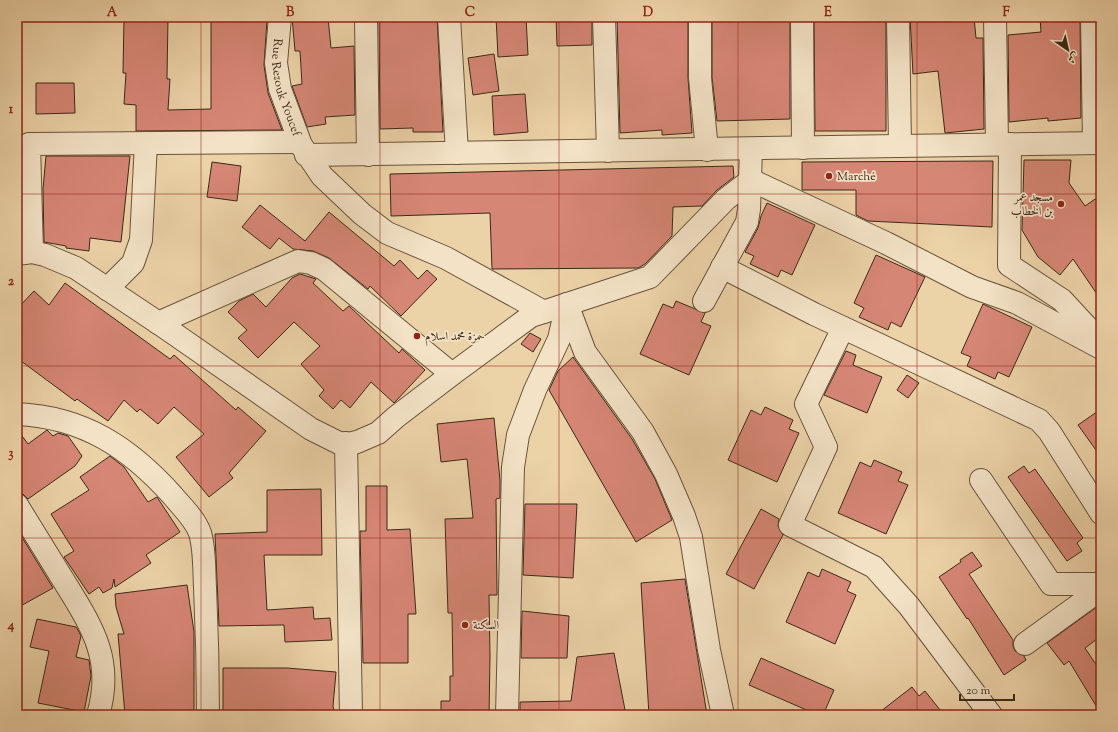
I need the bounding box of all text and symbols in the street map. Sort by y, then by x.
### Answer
text: A [107,4,118,22]
text: B [286,4,295,22]
text: C [465,4,475,22]
text: D [643,4,653,22]
text: E [824,4,832,22]
text: F [1002,4,1010,22]
north arrow [1048,30,1088,70]
street label: Rue Rezouk Youcef [266,38,305,140]
text: ش [1064,48,1082,67]
text: 1 [9,101,14,119]
place label: Marché [837,168,876,186]
marker: Marché [824,171,834,181]
place label: مسجد عمر بن الخطاب [1011,189,1054,221]
marker: مسجد عمر بن الخطاب [1056,199,1066,209]
text: 2 [8,273,15,291]
place label: حمزة محمد اسلام [425,328,485,347]
marker: حمزة محمد اسلام [412,331,422,341]
text: 3 [8,445,14,463]
text: 4 [7,617,15,635]
place label: السكنة [473,617,499,635]
marker: السكنة [460,620,470,630]
scale bar [960,676,1014,702]
text: 20 m [966,682,991,700]

